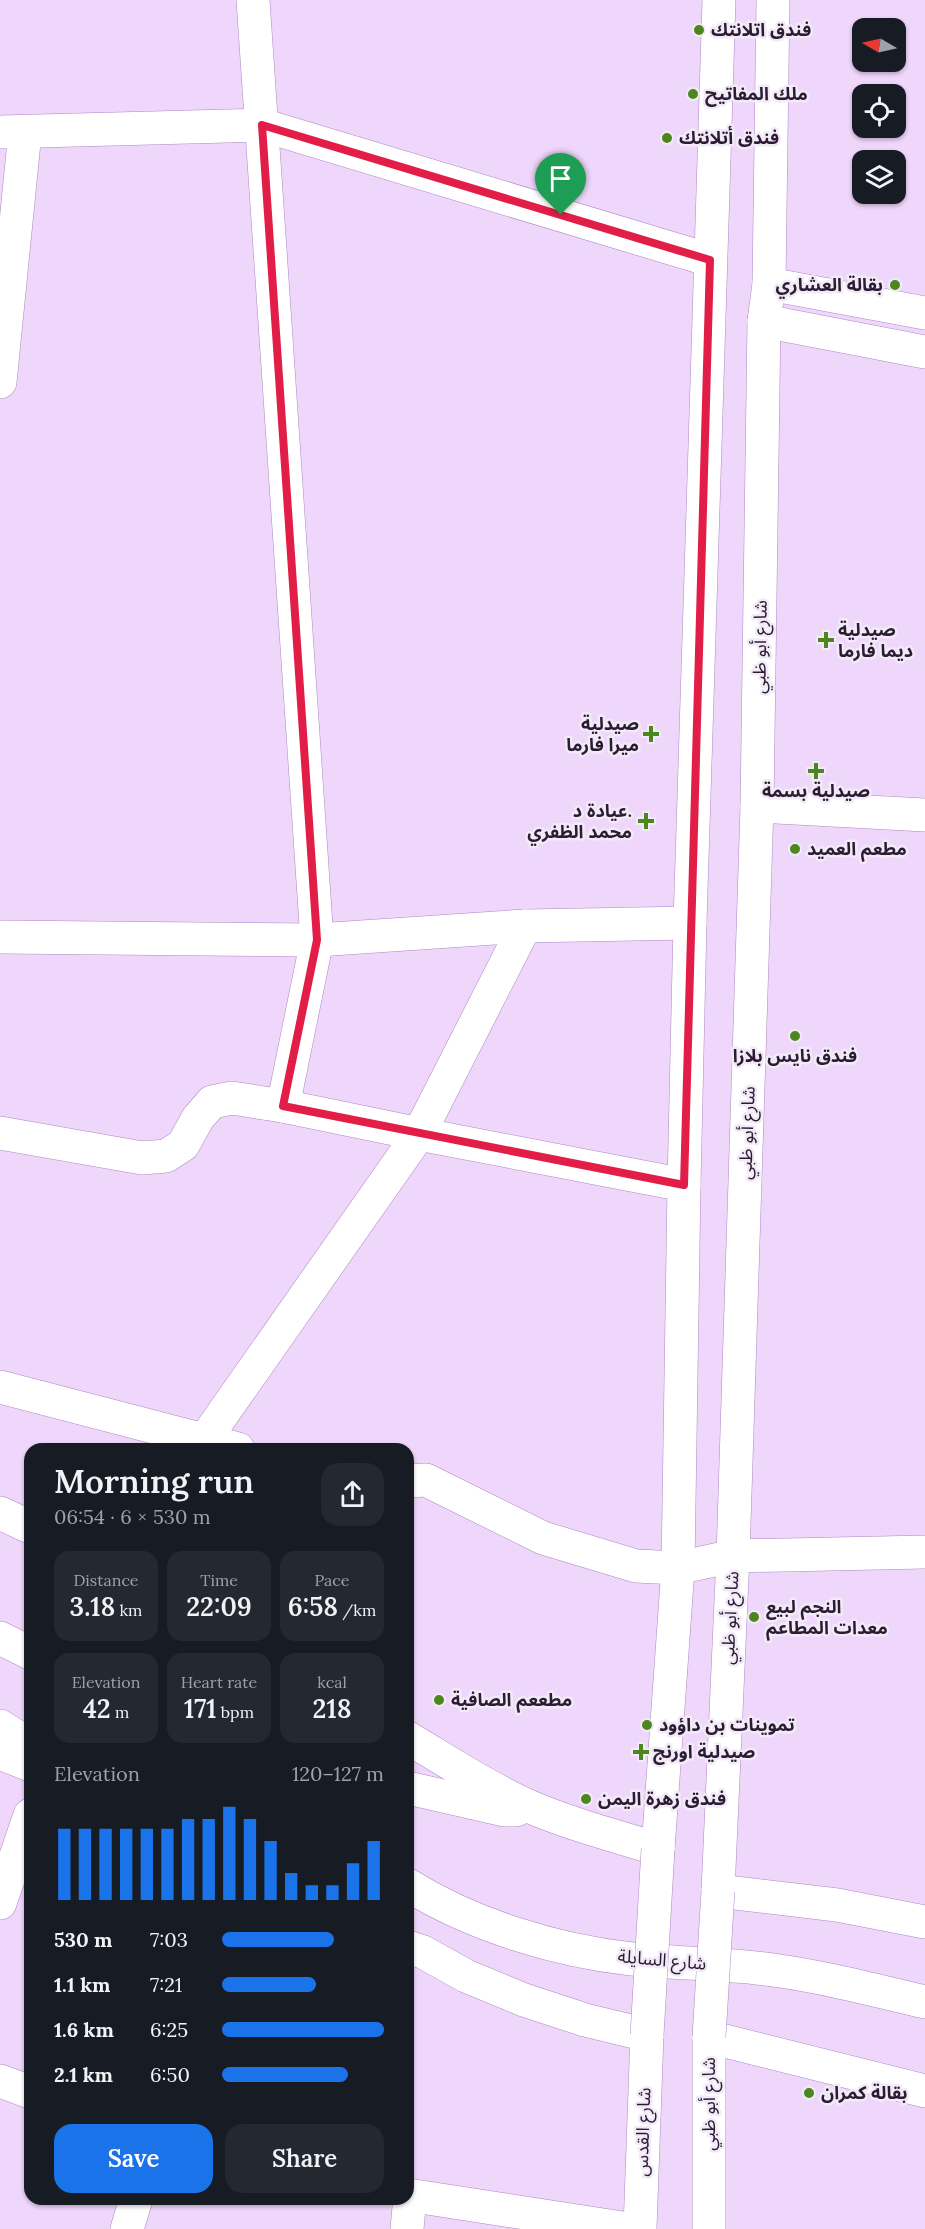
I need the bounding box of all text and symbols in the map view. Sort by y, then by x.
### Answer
place label: فندق اتلانتك [711,18,811,41]
north arrow [852,18,906,72]
map controls [852,18,906,204]
marker: فندق اتلانتك [692,23,706,37]
place label: ملك المفاتيح [705,82,808,107]
button: locate [852,84,906,138]
marker: ملك المفاتيح [686,87,700,101]
place label: فندق أتلانتك [679,125,779,149]
marker: فندق أتلانتك [660,131,674,145]
button: layers [852,150,906,204]
pin [535,153,586,215]
icon: arrive [544,162,577,195]
place label: بقالة العشاري [776,273,883,299]
marker: بقالة العشاري [888,278,902,292]
street label: شارع أبو ظبي [747,600,775,694]
place label: صيدلية ديما فارما [838,618,913,662]
marker: صيدلية ديما فارما [819,633,833,647]
place label: صيدلية ميرا فارما [566,712,639,756]
marker: صيدلية ميرا فارما [644,727,658,741]
marker: صيدلية بسمة [809,764,823,778]
place label: صيدلية بسمة [762,779,870,802]
place label: عيادة د. محمد الظفري [527,799,632,846]
marker: عيادة د. محمد الظفري [637,812,655,830]
place label: مطعم العميد [807,837,907,862]
marker: مطعم العميد [788,842,802,856]
marker: فندق نايس بلازا [788,1029,802,1043]
place label: فندق نايس بلازا [733,1044,857,1067]
street label: شارع أبو ظبي [733,1086,763,1180]
text: Morning run [54,1460,254,1502]
button: share [321,1463,384,1526]
text: 06:54 · 6 × 530 m [54,1504,211,1529]
text: Distance [73,1570,139,1590]
text: Time [200,1570,238,1590]
text: Pace [315,1570,349,1590]
street label: شارع أبو ظبي [716,1571,746,1666]
text: 3.18 [70,1590,115,1623]
text: 22:09 [186,1590,252,1623]
text: 6:58 [288,1590,338,1623]
place label: النجم لبيع معدات المطاعم [766,1595,888,1641]
text: km [115,1600,142,1620]
text: /km [338,1600,376,1620]
marker: النجم لبيع معدات المطاعم [747,1610,761,1624]
text: Elevation [72,1672,140,1692]
text: Heart rate [181,1672,257,1692]
text: kcal [317,1672,347,1692]
place label: مطععم الصافية [451,1688,572,1713]
text: 42 [83,1692,111,1725]
text: 171 [184,1692,217,1725]
text: 218 [313,1692,351,1725]
marker: مطععم الصافية [432,1693,446,1707]
text: m [111,1702,129,1722]
text: bpm [217,1702,254,1722]
place label: تموينات بن داؤود [659,1713,795,1736]
marker: تموينات بن داؤود [640,1718,654,1732]
place label: صيدلية اورنج [653,1740,755,1765]
marker: صيدلية اورنج [634,1745,648,1759]
text: Elevation [54,1761,140,1786]
text: 120–127 m [292,1761,384,1786]
place label: فندق زهرة اليمن [598,1787,726,1810]
marker: فندق زهرة اليمن [579,1792,593,1806]
text: 530 m [54,1927,112,1952]
text: 7:03 [150,1927,188,1952]
street label: شارع السايلة [617,1944,707,1978]
text: 1.1 km [54,1972,110,1997]
text: 7:21 [150,1972,182,1997]
text: 1.6 km [54,2017,114,2042]
text: 6:25 [150,2017,188,2042]
street label: شارع أبو ظبي [697,2057,723,2151]
text: 2.1 km [54,2062,113,2087]
text: 6:50 [150,2062,190,2087]
place label: بقالة كمران [821,2081,907,2104]
marker: بقالة كمران [802,2086,816,2100]
street label: شارع القدس [629,2087,659,2177]
button: Save [54,2124,213,2193]
button: Share [225,2124,384,2193]

